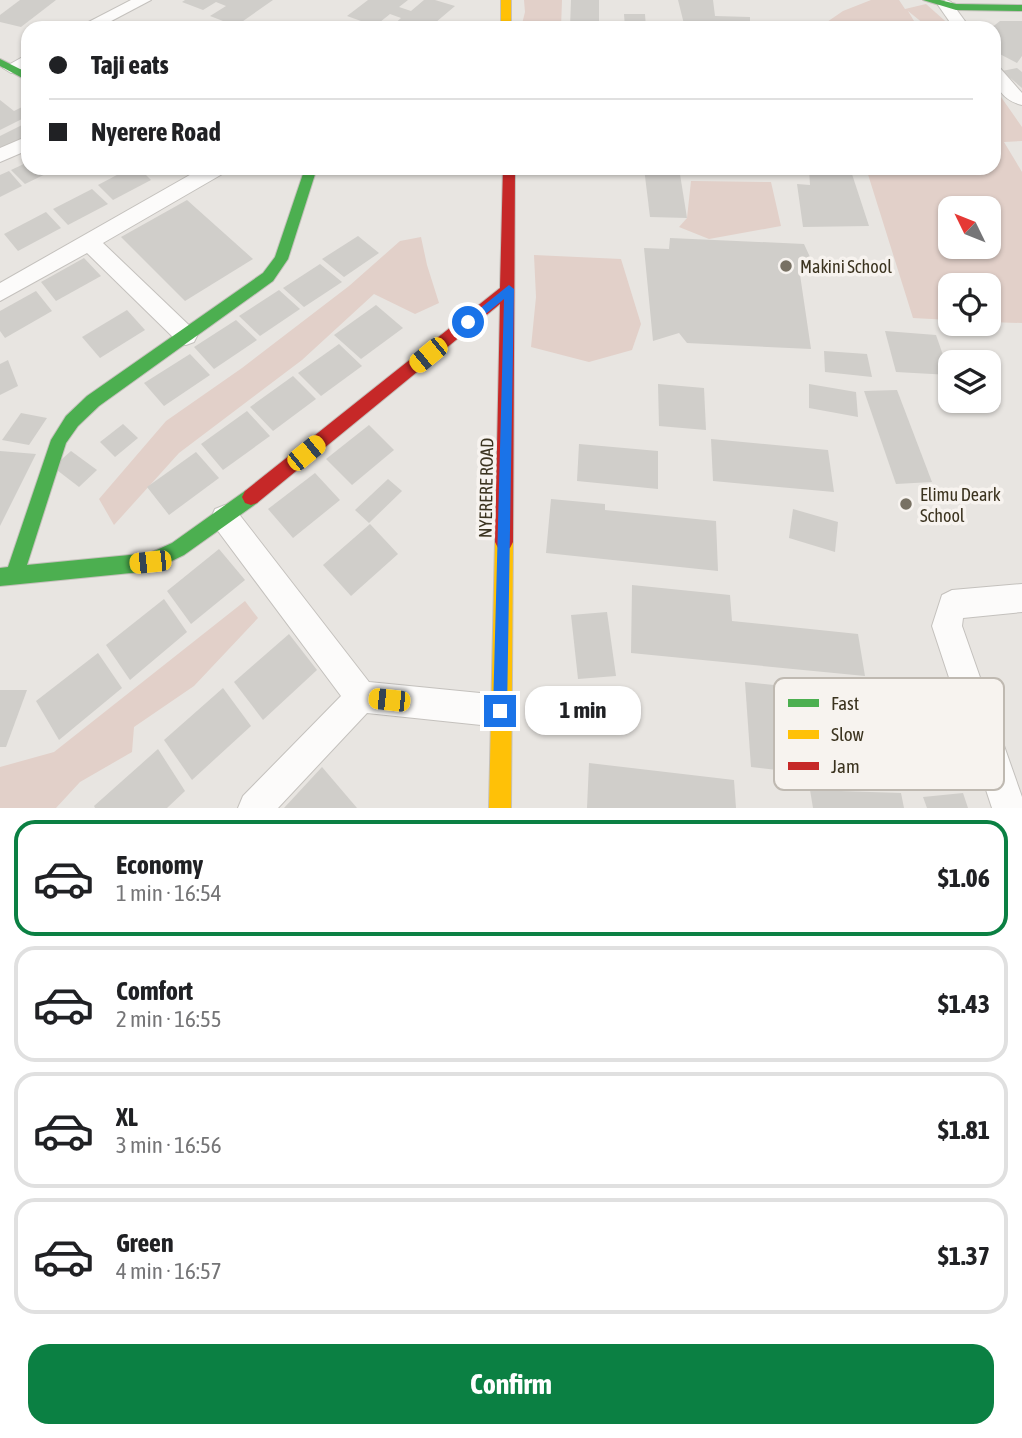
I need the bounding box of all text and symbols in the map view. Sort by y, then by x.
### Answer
text: Taji eats [91,50,169,80]
text: Nyerere Road [91,117,221,147]
north arrow [938,196,1001,259]
map controls [938,196,1001,413]
place label: Makini School [800,256,892,277]
marker: Makini School [778,258,794,274]
button: locate [938,273,1001,336]
route start [452,306,484,338]
car [406,334,451,376]
button: layers [938,350,1001,413]
car [284,432,329,474]
street label: NYERERE ROAD [475,438,497,538]
place label: Elimu Deark School [920,484,1001,526]
marker: Elimu Deark School [898,496,914,512]
car [129,549,172,575]
legend [774,678,1004,790]
callout: 1 min [524,686,640,736]
car [368,687,411,713]
text: Fast [831,692,859,714]
route end [484,695,516,727]
text: 1 min [560,697,606,723]
text: Slow [831,723,865,745]
text: Jam [831,755,860,777]
icon: car [32,847,95,910]
text: Economy [116,850,203,880]
text: $1.06 [938,863,990,893]
text: 1 min · 16:54 [116,880,222,906]
icon: car [32,973,95,1036]
text: Comfort [116,976,193,1006]
text: $1.43 [938,989,990,1019]
text: 2 min · 16:55 [116,1006,222,1032]
icon: car [32,1099,95,1162]
text: XL [116,1102,138,1132]
text: $1.81 [938,1115,990,1145]
text: 3 min · 16:56 [116,1132,222,1158]
icon: car [32,1225,95,1288]
text: Green [116,1228,174,1258]
text: $1.37 [938,1241,990,1271]
text: 4 min · 16:57 [116,1258,222,1284]
button: Confirm [28,1344,994,1424]

